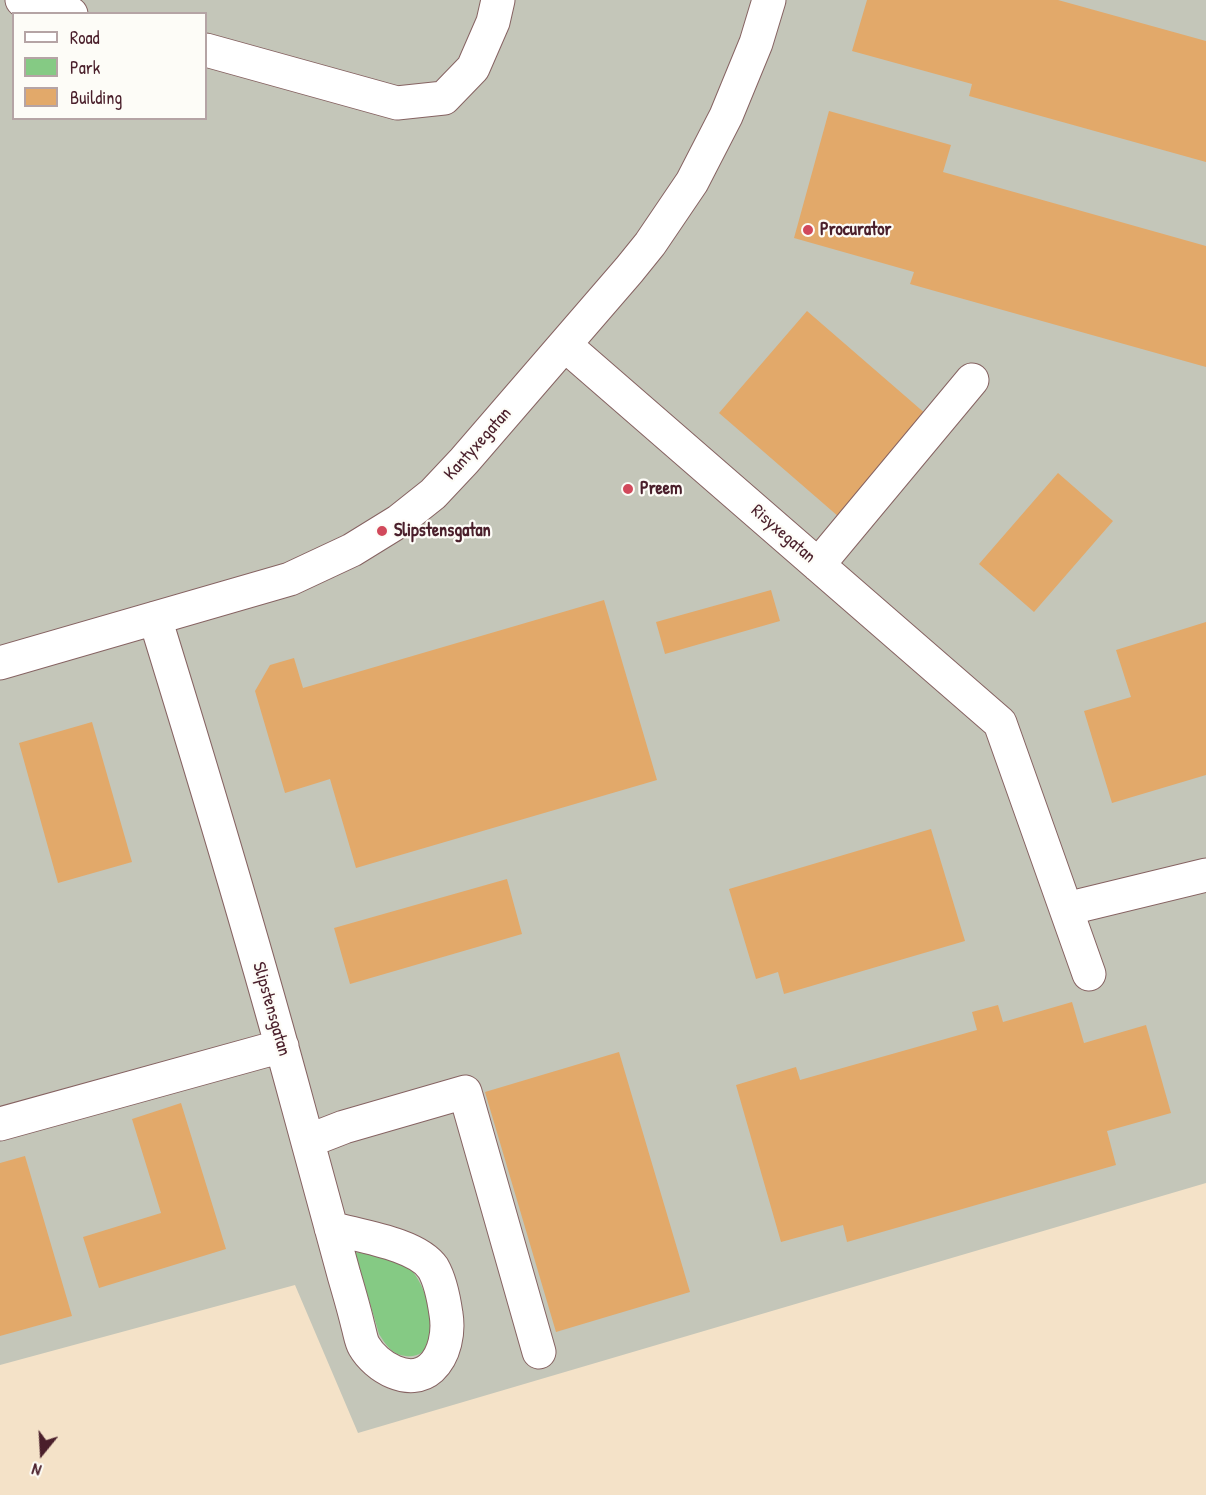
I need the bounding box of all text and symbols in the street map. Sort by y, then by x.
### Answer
legend [12,12,207,120]
text: Road [70,25,100,50]
text: Park [70,55,100,80]
text: Building [70,85,122,110]
place label: Procurator [820,219,891,241]
marker: Procurator [801,223,815,237]
street label: Kantyxegatan [440,403,516,485]
place label: Preem [640,478,682,500]
marker: Preem [621,482,635,496]
street label: Risyxegatan [746,500,820,568]
place label: Slipstensgatan [394,520,491,542]
marker: Slipstensgatan [375,524,389,538]
street label: Slipstensgatan [247,960,295,1058]
north arrow [12,1423,72,1483]
text: N [29,1458,44,1482]

